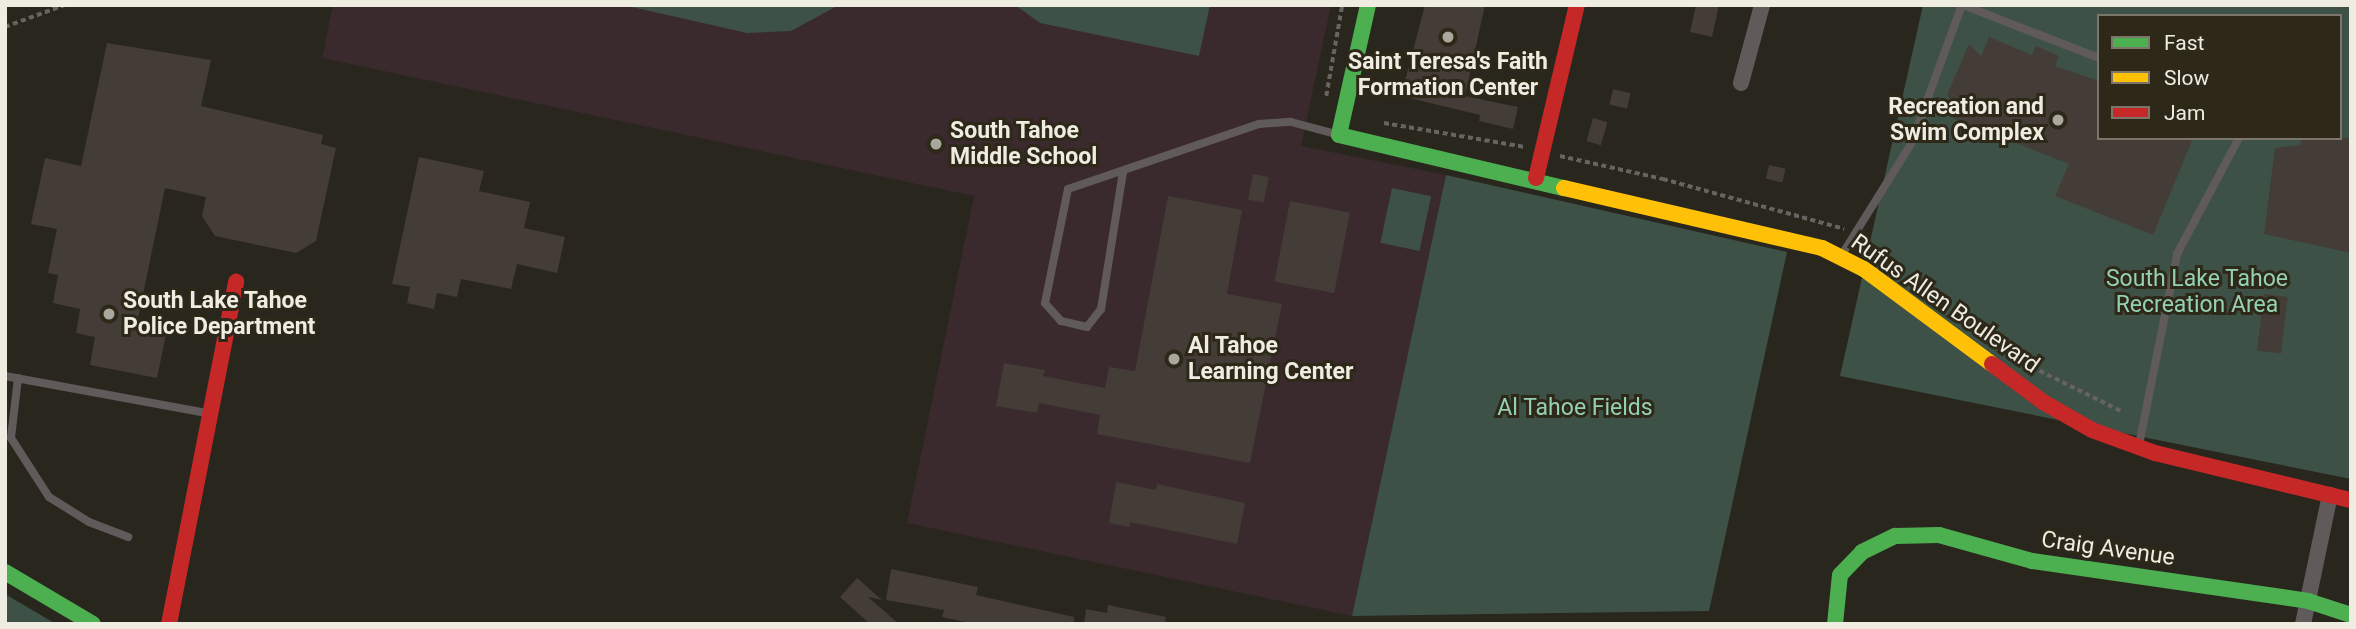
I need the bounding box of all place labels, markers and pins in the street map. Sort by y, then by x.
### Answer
marker: Saint Teresa's Faith Formation Center [1440,29,1456,45]
place label: Saint Teresa's Faith Formation Center [1348,48,1548,102]
place label: Recreation and Swim Complex [1888,93,2044,147]
marker: Recreation and Swim Complex [2050,112,2066,128]
place label: South Tahoe Middle School [950,117,1097,171]
marker: South Tahoe Middle School [928,136,944,152]
place label: South Lake Tahoe Police Department [123,287,315,341]
marker: South Lake Tahoe Police Department [101,306,117,322]
place label: Al Tahoe Learning Center [1188,332,1353,386]
marker: Al Tahoe Learning Center [1166,351,1182,367]

